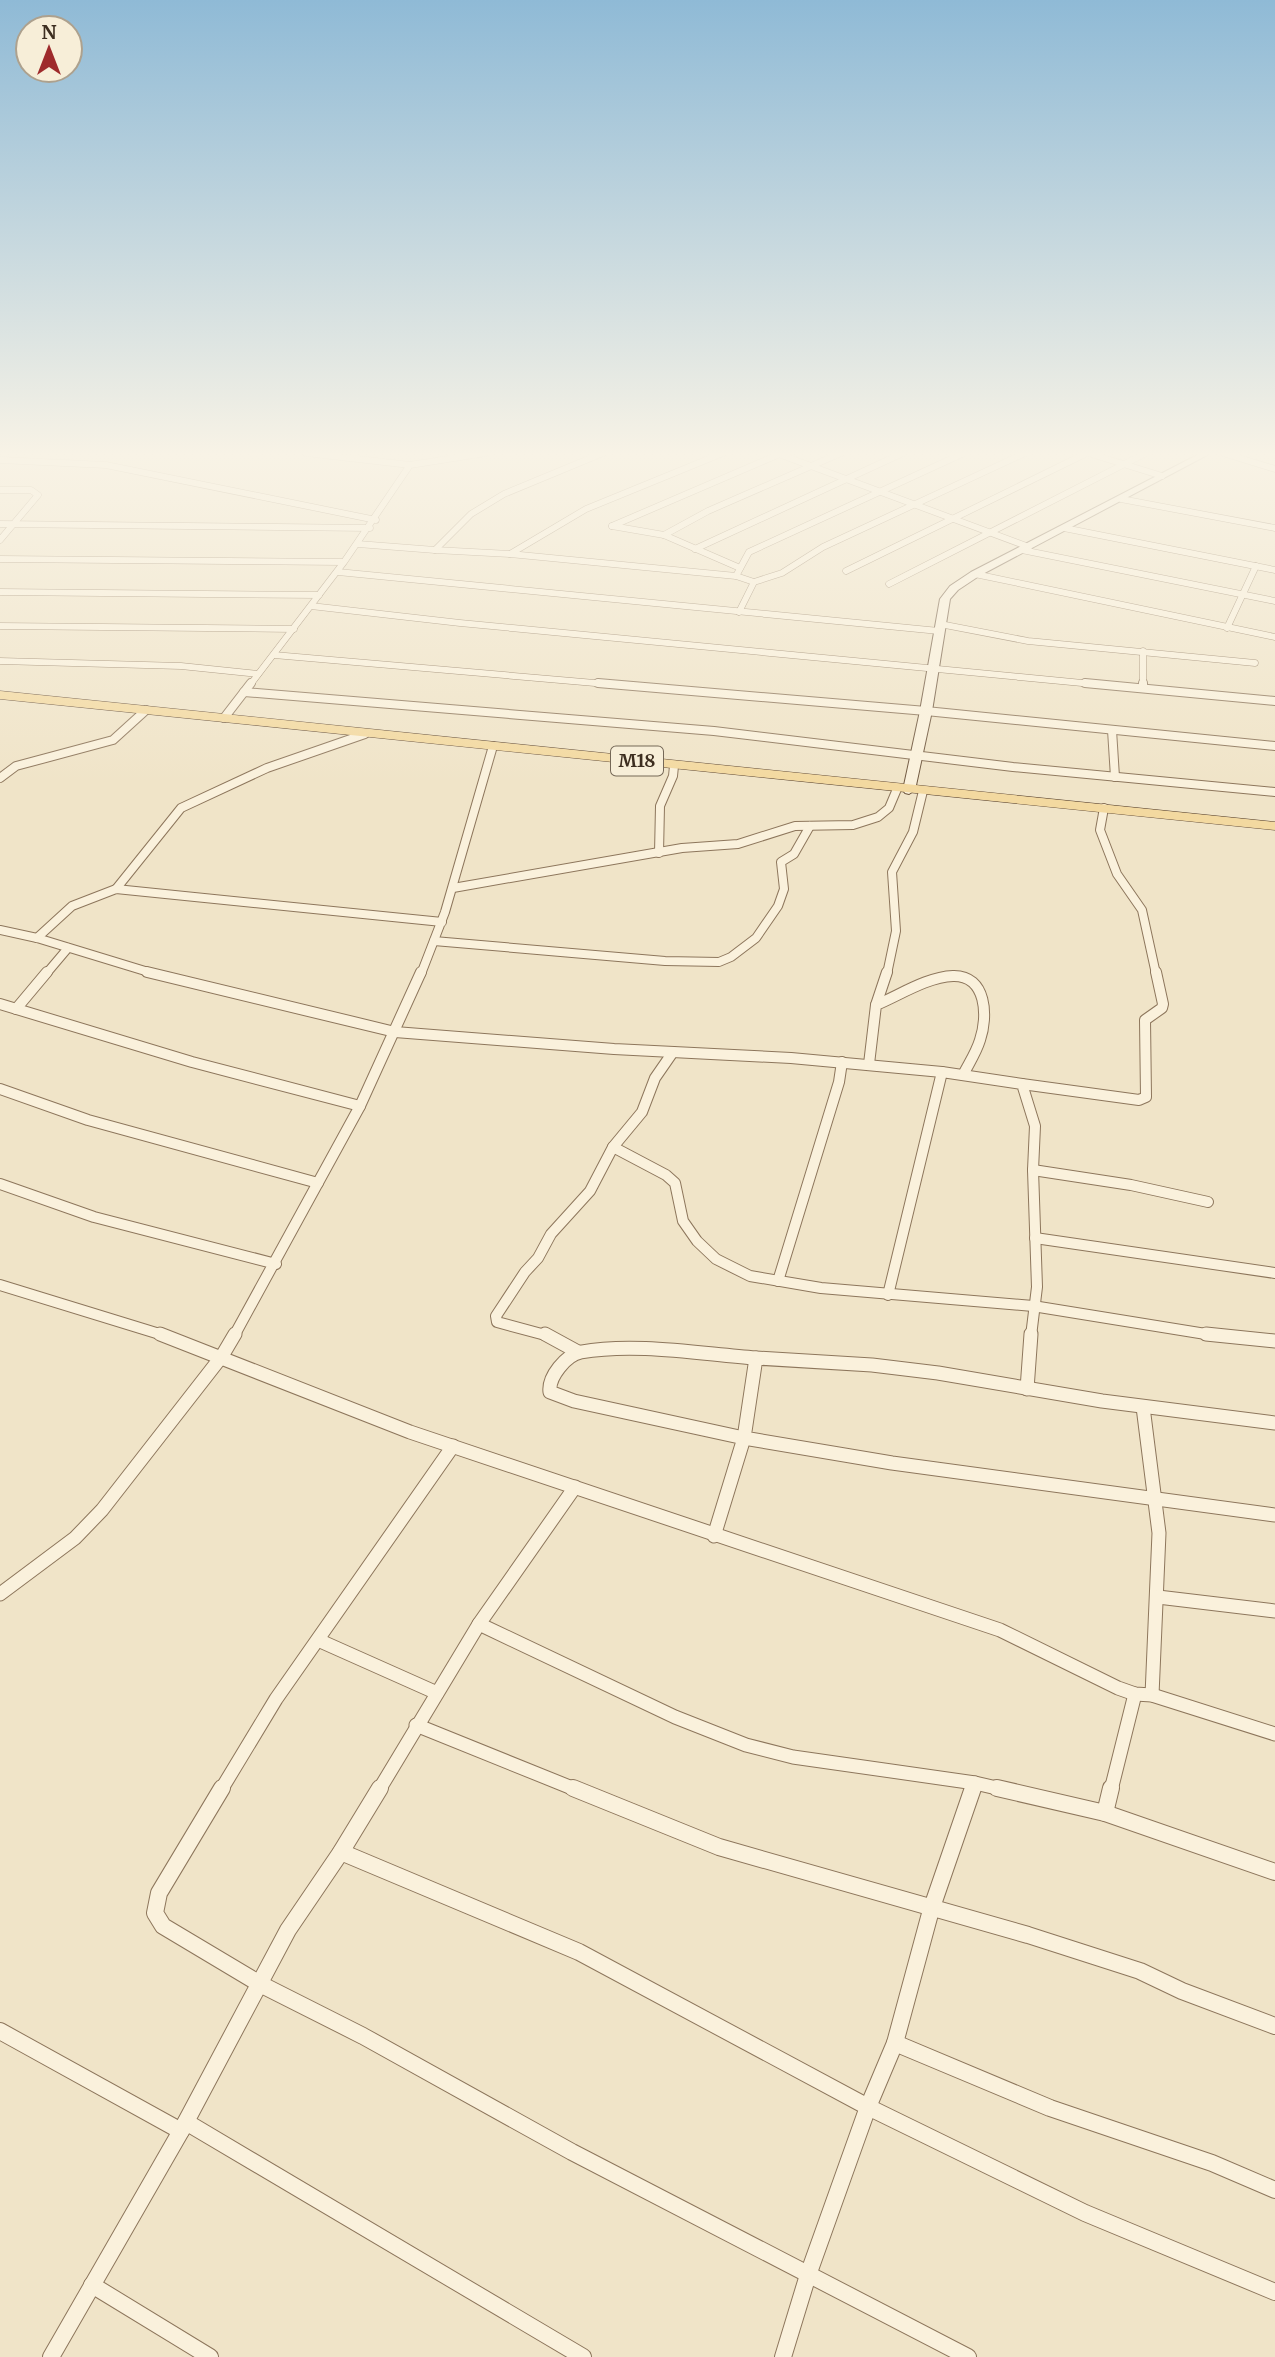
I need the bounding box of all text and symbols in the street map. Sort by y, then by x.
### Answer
north arrow [14,14,84,84]
text: N [41,20,57,44]
road number: M18 [611,746,663,776]

